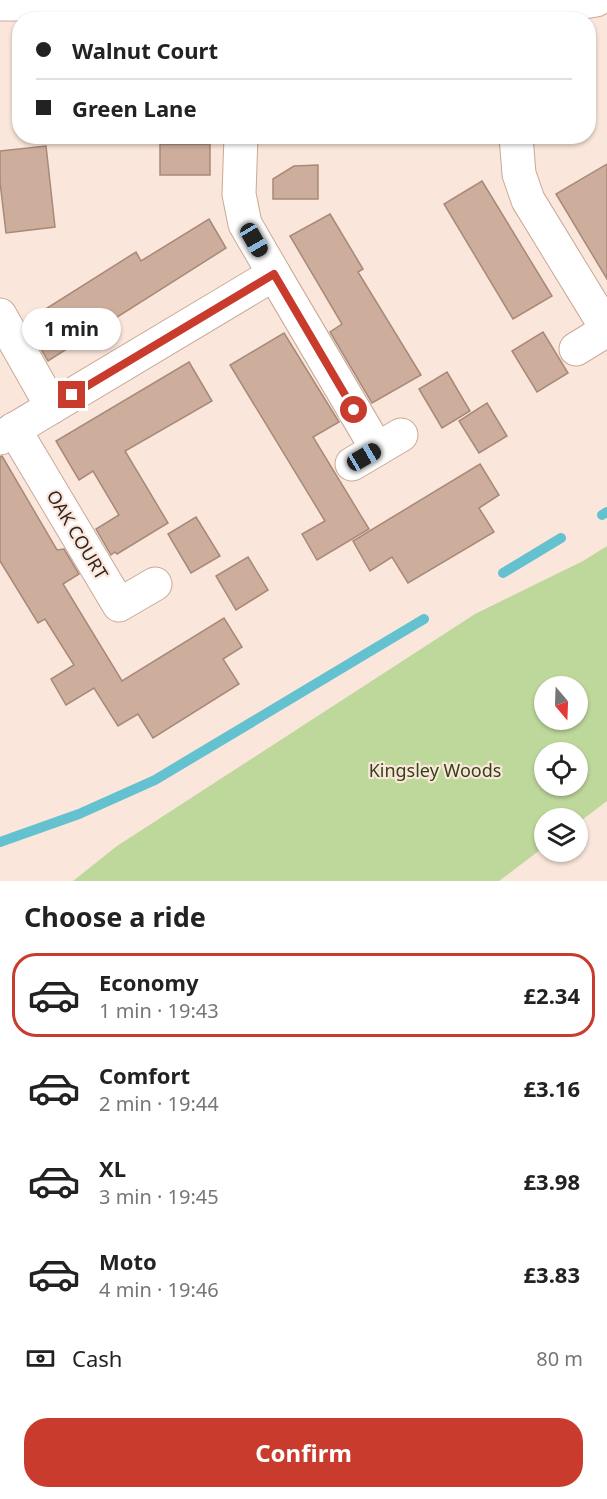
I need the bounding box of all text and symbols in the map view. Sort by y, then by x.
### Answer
text: Walnut Court [72,35,218,65]
text: Green Lane [72,93,197,123]
car [237,220,271,260]
callout: 1 min [22,308,122,350]
text: 1 min [44,315,99,342]
route end [58,381,85,408]
route start [340,396,367,423]
car [344,440,384,474]
street label: OAK COURT [42,485,114,584]
north arrow [534,676,588,730]
map controls [534,676,588,862]
button: locate [534,742,588,796]
park label: Kingsley Woods [369,758,501,782]
button: layers [534,808,588,862]
text: Choose a ride [24,898,206,935]
text: Economy [99,967,198,997]
icon: car [27,968,81,1022]
text: £2.34 [523,980,580,1010]
text: 1 min · 19:43 [99,997,219,1024]
text: Comfort [99,1060,190,1090]
icon: car [27,1061,81,1115]
text: £3.16 [523,1073,580,1103]
text: 2 min · 19:44 [99,1090,219,1117]
text: XL [99,1153,126,1183]
icon: car [27,1154,81,1208]
text: £3.98 [523,1166,580,1196]
text: 3 min · 19:45 [99,1183,219,1210]
text: Moto [99,1246,157,1276]
icon: car [27,1247,81,1301]
text: £3.83 [523,1259,580,1289]
text: 4 min · 19:46 [99,1276,219,1303]
icon: cash [24,1342,57,1375]
text: Cash [72,1343,122,1373]
text: 80 m [536,1345,583,1372]
button: Confirm [24,1418,583,1487]

